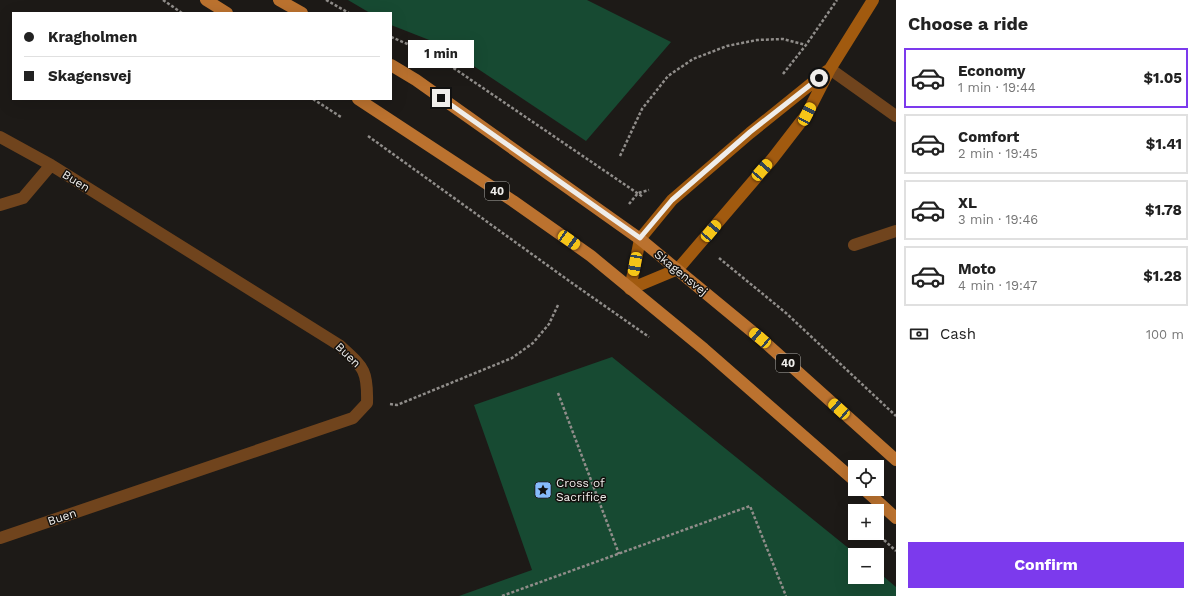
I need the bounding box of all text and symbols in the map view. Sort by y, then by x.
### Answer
text: Choose a ride [908,13,1028,34]
text: Kragholmen [48,28,137,46]
callout: 1 min [408,40,474,68]
text: 1 min [424,46,458,61]
icon: car [910,60,946,96]
text: Economy [958,62,1025,80]
text: Skagensvej [48,67,131,85]
route start [810,69,828,87]
text: $1.05 [1143,69,1182,87]
text: 1 min · 19:44 [958,80,1036,95]
route end [432,89,450,107]
car [796,101,818,127]
icon: car [910,126,946,162]
text: Comfort [958,128,1019,146]
text: $1.41 [1146,135,1182,153]
text: 2 min · 19:45 [958,146,1038,161]
car [750,157,774,183]
street label: Buen [60,167,92,195]
road number: 40 [485,182,509,200]
icon: car [910,192,946,228]
text: XL [958,194,977,212]
text: $1.78 [1145,201,1182,219]
text: 3 min · 19:46 [958,212,1038,227]
car [699,218,723,244]
car [556,228,582,252]
street label: Skagensvej [652,247,710,299]
car [627,251,643,277]
icon: car [910,258,946,294]
text: Moto [958,260,996,278]
text: $1.28 [1143,267,1182,285]
text: 4 min · 19:47 [958,278,1037,293]
icon: cash [908,323,930,345]
text: Cash [940,325,976,343]
car [747,326,773,350]
text: 100 m [1146,327,1184,342]
street label: Buen [332,340,364,370]
road number: 40 [776,354,800,372]
car [826,397,852,421]
map controls [848,460,884,584]
button: locate [848,460,884,496]
place label: Cross of Sacrifice [556,476,607,504]
place icon: Cross of Sacrifice [533,480,553,500]
button: + [848,504,884,540]
street label: Buen [46,506,78,528]
button: Confirm [908,542,1184,588]
button: − [848,548,884,584]

